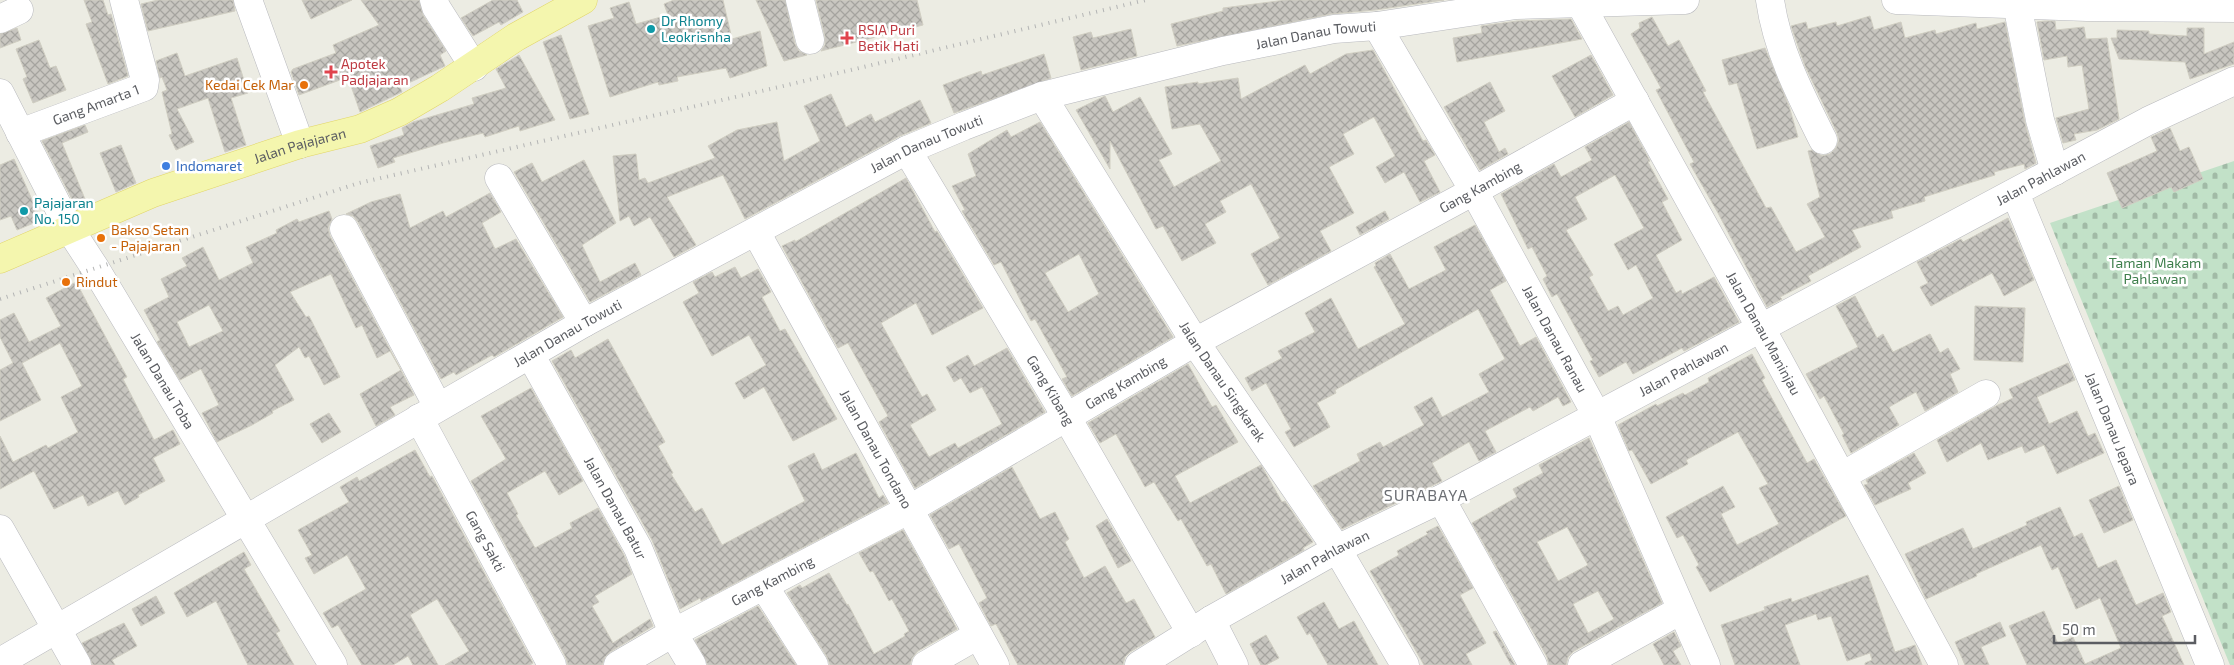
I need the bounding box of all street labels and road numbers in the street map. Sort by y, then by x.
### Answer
street label: Jalan Danau Towuti [1254,17,1377,52]
street label: Gang Amarta 1 [50,81,142,128]
street label: Jalan Danau Towuti [867,111,985,176]
street label: Jalan Pajajaran [251,124,348,167]
street label: Jalan Pahlawan [1993,147,2088,209]
street label: Gang Kambing [1436,157,1524,216]
street label: Jalan Danau Maninjau [1723,268,1805,398]
street label: Jalan Danau Ranau [1519,282,1591,395]
street label: Jalan Danau Towuti [510,295,625,370]
street label: Jalan Danau Singkarak [1176,318,1270,445]
street label: Jalan Danau Toba [128,329,199,432]
street label: Jalan Pahlawan [1636,338,1731,400]
street label: Gang Kibang [1024,352,1079,428]
street label: Gang Kambing [1082,352,1169,413]
street label: Jalan Danau Jepara [2082,369,2144,487]
street label: Jalan Danau Tondano [837,386,916,512]
street label: Jalan Danau Batur [581,453,651,562]
street label: Gang Sakti [462,507,509,575]
street label: Jalan Pahlawan [1277,526,1372,587]
street label: Gang Kambing [728,552,817,609]

